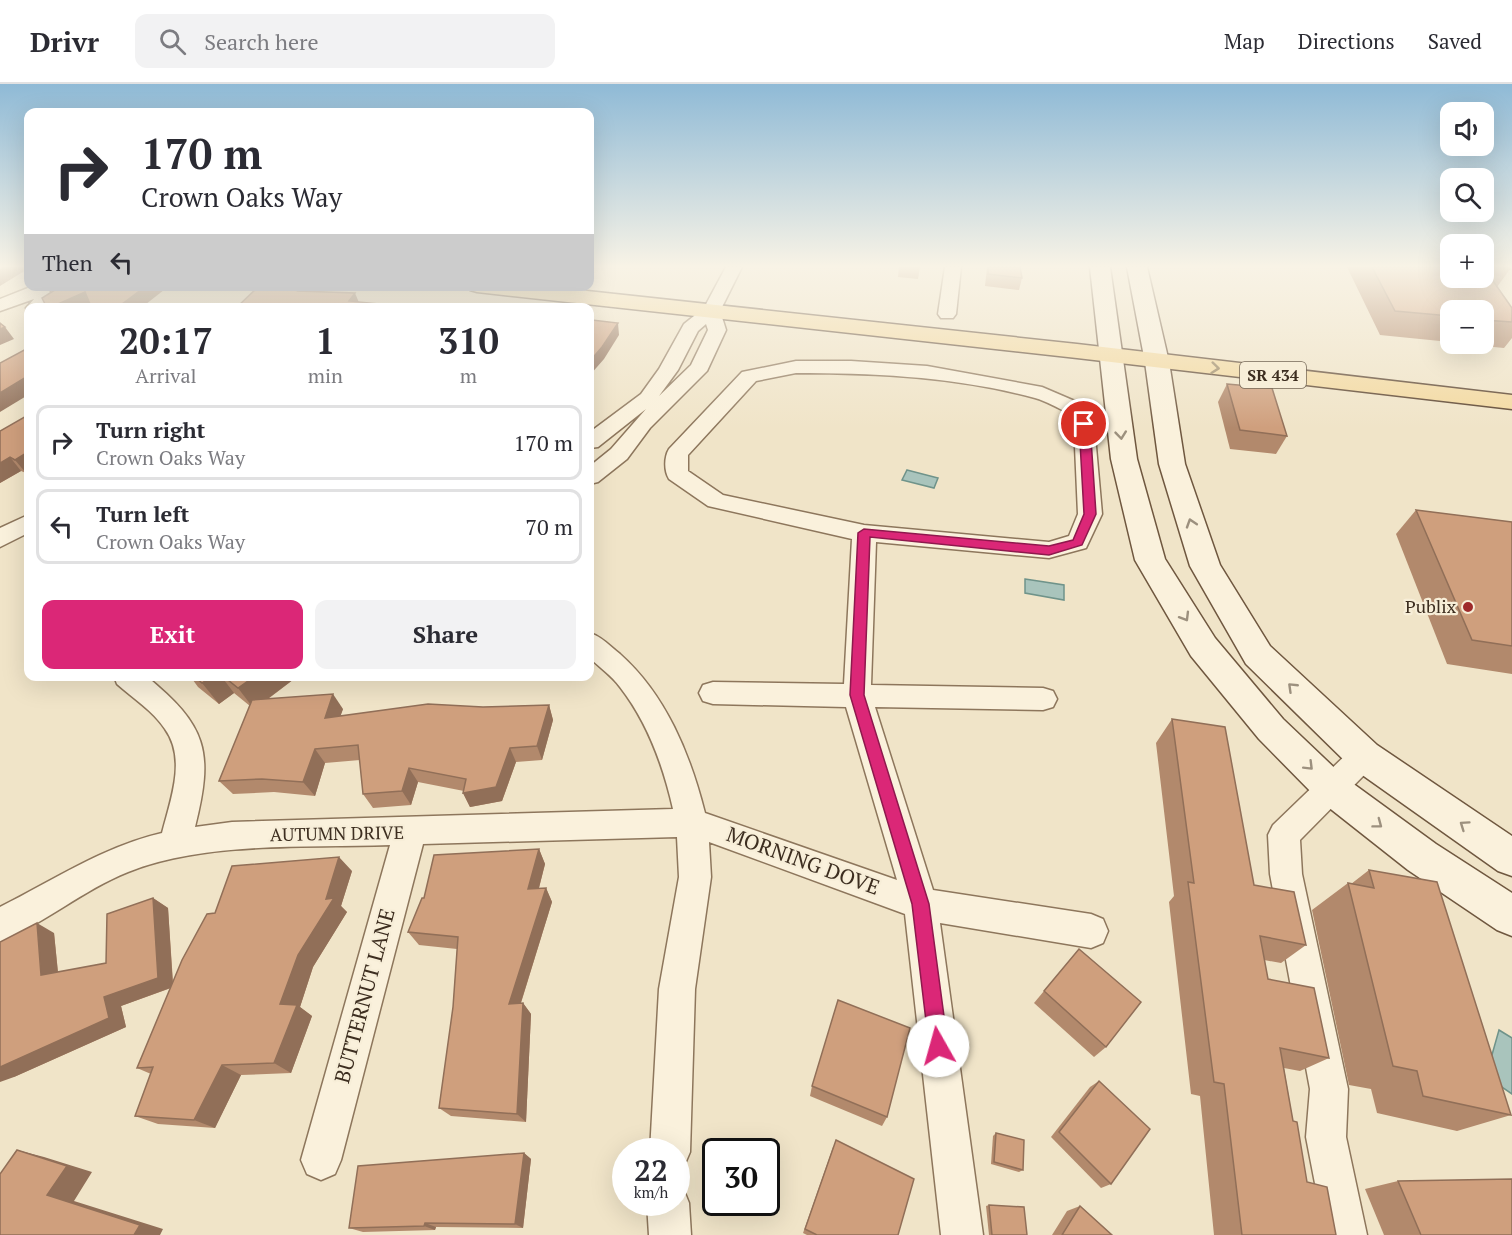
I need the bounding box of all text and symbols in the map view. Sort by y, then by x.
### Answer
search box [135,14,555,68]
text: Drivr [30,23,99,60]
icon: search [156,25,189,58]
text: Search here [204,27,319,56]
text: Map [1224,27,1265,55]
text: Directions [1298,27,1395,55]
text: Saved [1428,27,1482,55]
map controls [1440,102,1494,354]
button: sound [1440,102,1494,156]
text: 170 m [141,125,262,181]
icon: right [42,132,120,210]
button: search [1440,168,1494,222]
text: Crown Oaks Way [141,179,342,215]
button: + [1440,234,1494,288]
icon: left [105,246,138,279]
text: Then [42,248,93,277]
button: − [1440,300,1494,354]
text: 20:17 [119,317,213,364]
text: 1 [315,317,336,364]
text: 310 [438,317,499,364]
one-way arrow [1211,361,1220,374]
text: Arrival [135,362,197,389]
text: min [308,362,343,389]
text: m [460,362,477,389]
road number: SR 434 [1240,362,1306,388]
pin [1058,398,1109,449]
icon: arrive [1067,407,1100,440]
text: Turn right [96,415,205,444]
icon: right [45,426,78,459]
text: 170 m [513,428,573,457]
one-way arrow [1114,430,1127,439]
text: Crown Oaks Way [96,444,245,471]
text: Turn left [96,499,189,528]
icon: left [45,510,78,543]
text: 70 m [525,512,573,541]
one-way arrow [1186,518,1199,529]
text: Crown Oaks Way [96,528,245,555]
place label: Publix [1405,594,1457,618]
button: Exit [42,600,303,669]
button: Share [315,600,576,669]
marker: Publix [1461,600,1475,614]
one-way arrow [1177,611,1189,621]
one-way arrow [1288,683,1298,694]
one-way arrow [1301,759,1312,770]
one-way arrow [1371,816,1382,827]
street label: MORNING DOVE [723,819,884,901]
street label: AUTUMN DRIVE [270,820,404,846]
one-way arrow [1460,821,1471,832]
street label: BUTTERNUT LANE [327,905,401,1086]
position arrow [906,1014,970,1078]
speed limit sign: 30 [702,1138,780,1216]
text: 22 [634,1150,668,1190]
text: km/h [634,1182,668,1202]

